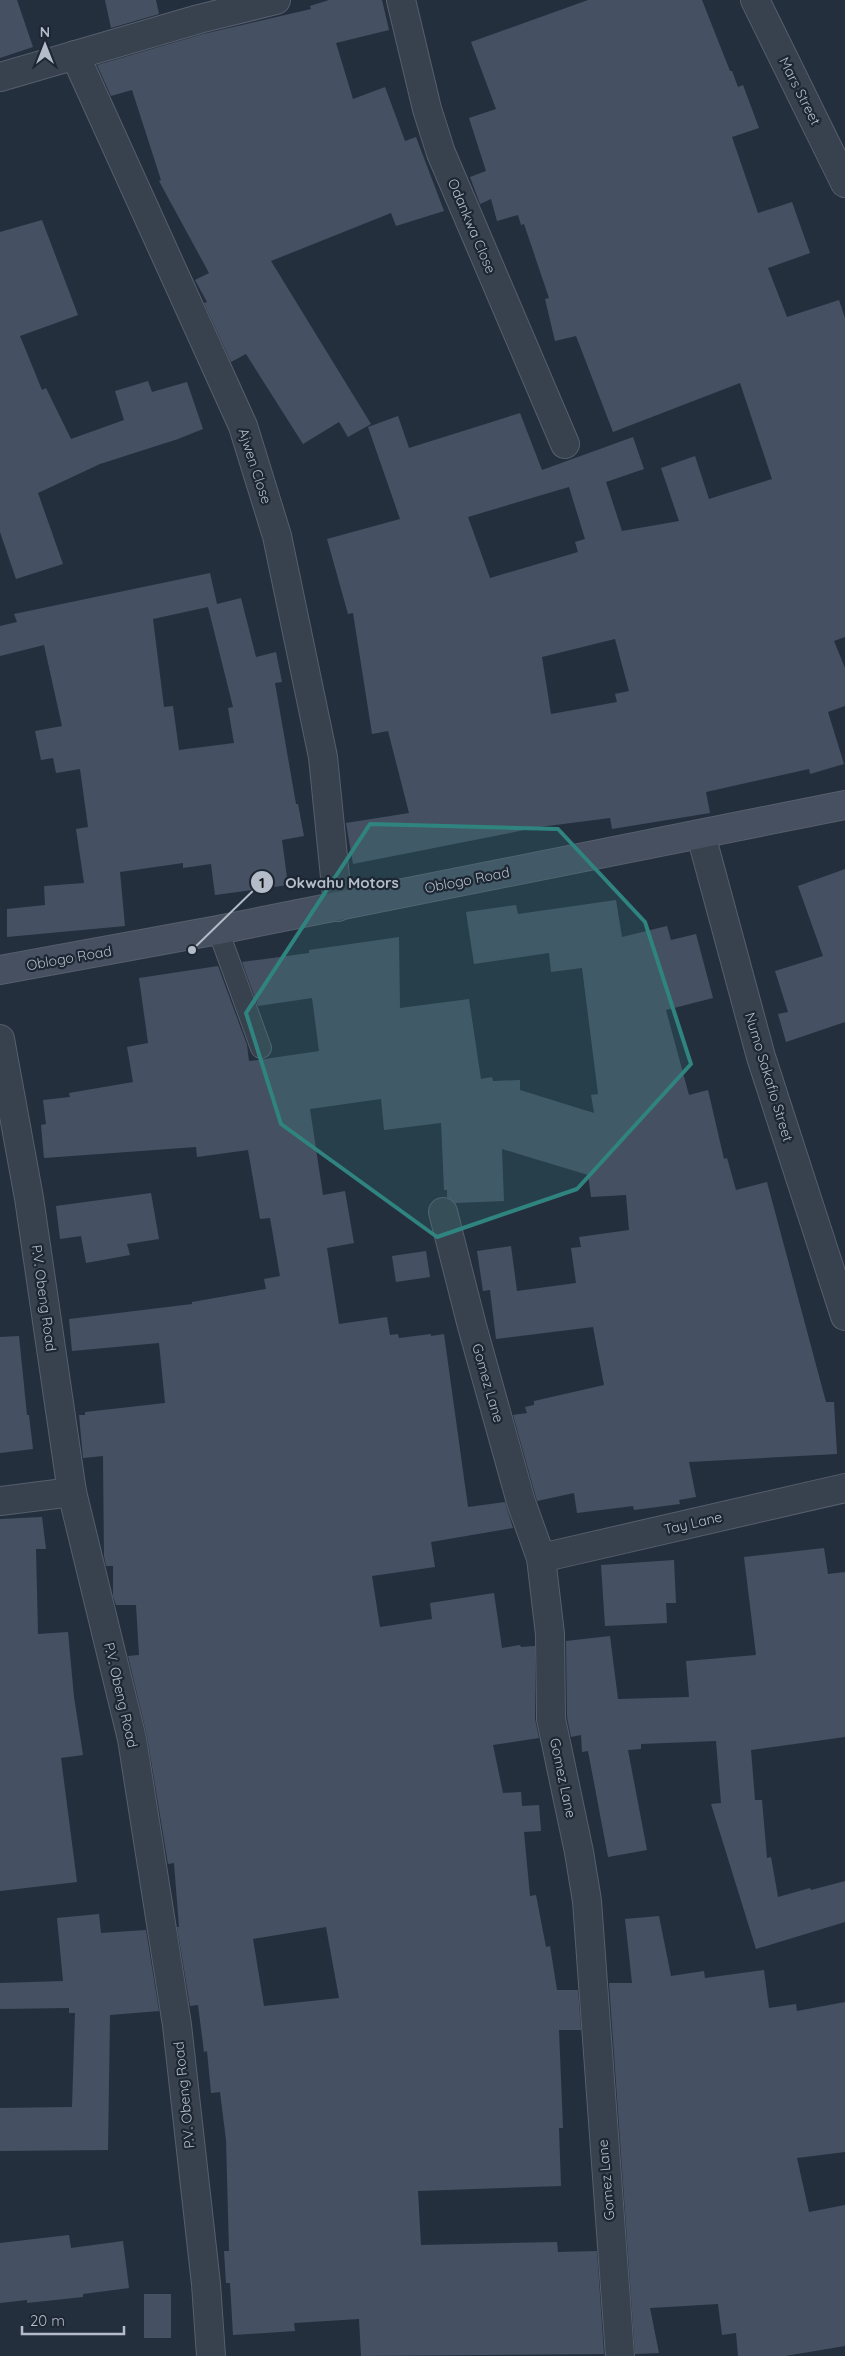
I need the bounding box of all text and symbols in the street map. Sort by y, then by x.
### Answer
north arrow [20,20,70,70]
text: N [40,23,50,41]
street label: Mars Street [775,54,825,128]
street label: Odankwa Close [444,176,500,276]
street label: Ajwen Close [234,426,276,506]
street label: Oblogo Road [423,863,511,897]
callout: Okwahu Motors [250,867,408,897]
text: 1 [259,873,265,892]
text: Okwahu Motors [285,873,399,892]
street label: Oblogo Road [25,942,113,974]
street label: Numo Sakafio Street [741,1010,797,1144]
street label: P.V. Obeng Road [28,1243,60,1353]
street label: Gomez Lane [468,1341,508,1425]
street label: Tay Lane [662,1508,724,1538]
street label: P.V. Obeng Road [100,1641,142,1749]
street label: Gomez Lane [546,1736,580,1820]
street label: P.V. Obeng Road [169,2041,199,2149]
street label: Gomez Lane [593,2139,619,2221]
scale bar [22,2304,125,2336]
text: 20 m [30,2311,65,2330]

